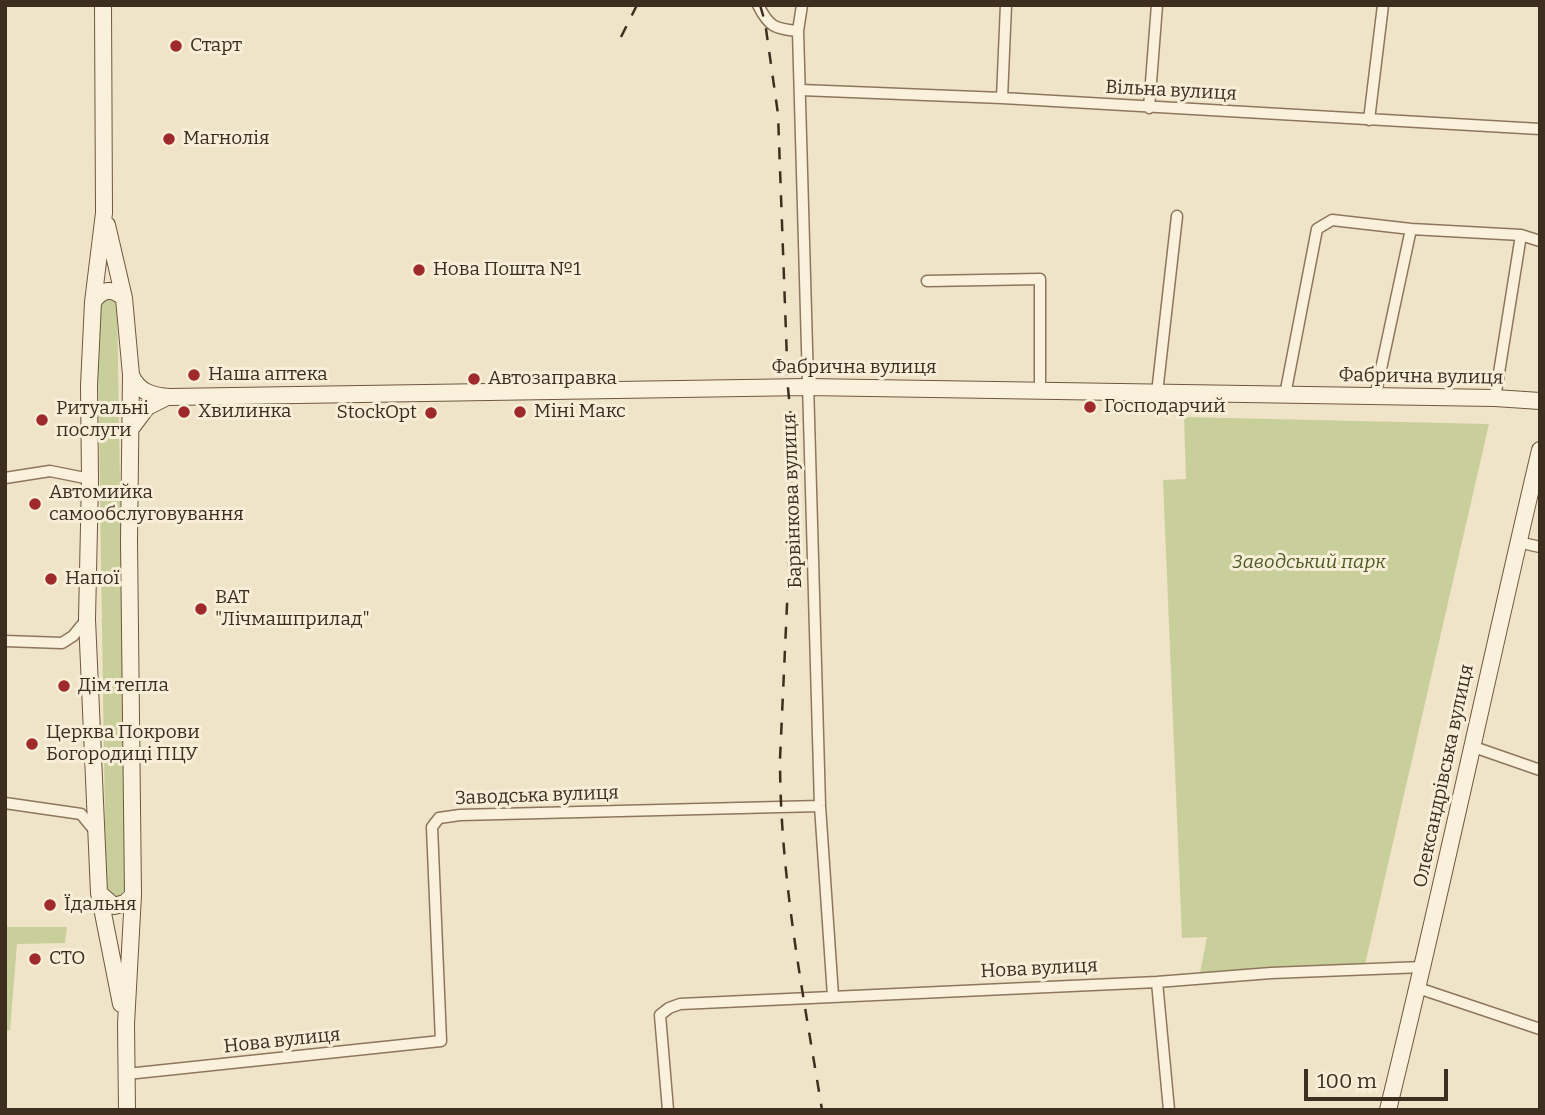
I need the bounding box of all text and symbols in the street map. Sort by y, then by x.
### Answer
place label: Старт [190,35,242,57]
marker: Старт [168,38,184,54]
street label: Вільна вулиця [1105,76,1237,106]
place label: Магнолія [183,128,269,150]
marker: Магнолія [161,131,177,147]
place label: Нова Пошта №1 [433,259,581,281]
marker: Нова Пошта №1 [411,262,427,278]
street label: Фабрична вулиця [772,357,936,379]
place label: Наша аптека [208,364,328,386]
street label: Фабрична вулиця [1338,364,1504,390]
marker: Наша аптека [186,367,202,383]
place label: Автозаправка [488,368,617,390]
marker: Автозаправка [466,371,482,387]
place label: Господарчий [1104,396,1226,418]
place label: Ритуальні послуги [56,398,149,442]
marker: Господарчий [1082,399,1098,415]
place label: Хвилинка [198,401,291,423]
place label: Міні Макс [534,401,626,423]
place label: StockOpt [337,402,417,424]
marker: Хвилинка [176,404,192,420]
marker: Міні Макс [512,404,528,420]
marker: StockOpt [423,405,439,421]
marker: Ритуальні послуги [34,412,50,428]
street label: Барвінкова вулиця [779,413,807,589]
place label: Автомийка самообслуговування [49,482,244,526]
marker: Автомийка самообслуговування [27,496,43,512]
park label: Заводський парк [1232,552,1386,574]
place label: Напої [65,568,119,590]
marker: Напої [43,571,59,587]
place label: ВАТ "Лічмашприлад" [215,587,370,631]
marker: ВАТ "Лічмашприлад" [193,601,209,617]
street label: Олександрівська вулиця [1409,662,1479,890]
place label: Дім тепла [78,675,169,697]
marker: Дім тепла [56,678,72,694]
place label: Церква Покрови Богородиці ПЦУ [46,722,200,766]
marker: Церква Покрови Богородиці ПЦУ [24,736,40,752]
street label: Заводська вулиця [455,782,619,810]
place label: Їдальня [64,894,137,916]
marker: Їдальня [42,897,58,913]
place label: СТО [49,948,85,970]
marker: СТО [27,951,43,967]
street label: Нова вулиця [980,955,1098,983]
street label: Нова вулиця [222,1024,342,1058]
scale bar [1307,1056,1450,1100]
text: 100 m [1317,1068,1377,1094]

